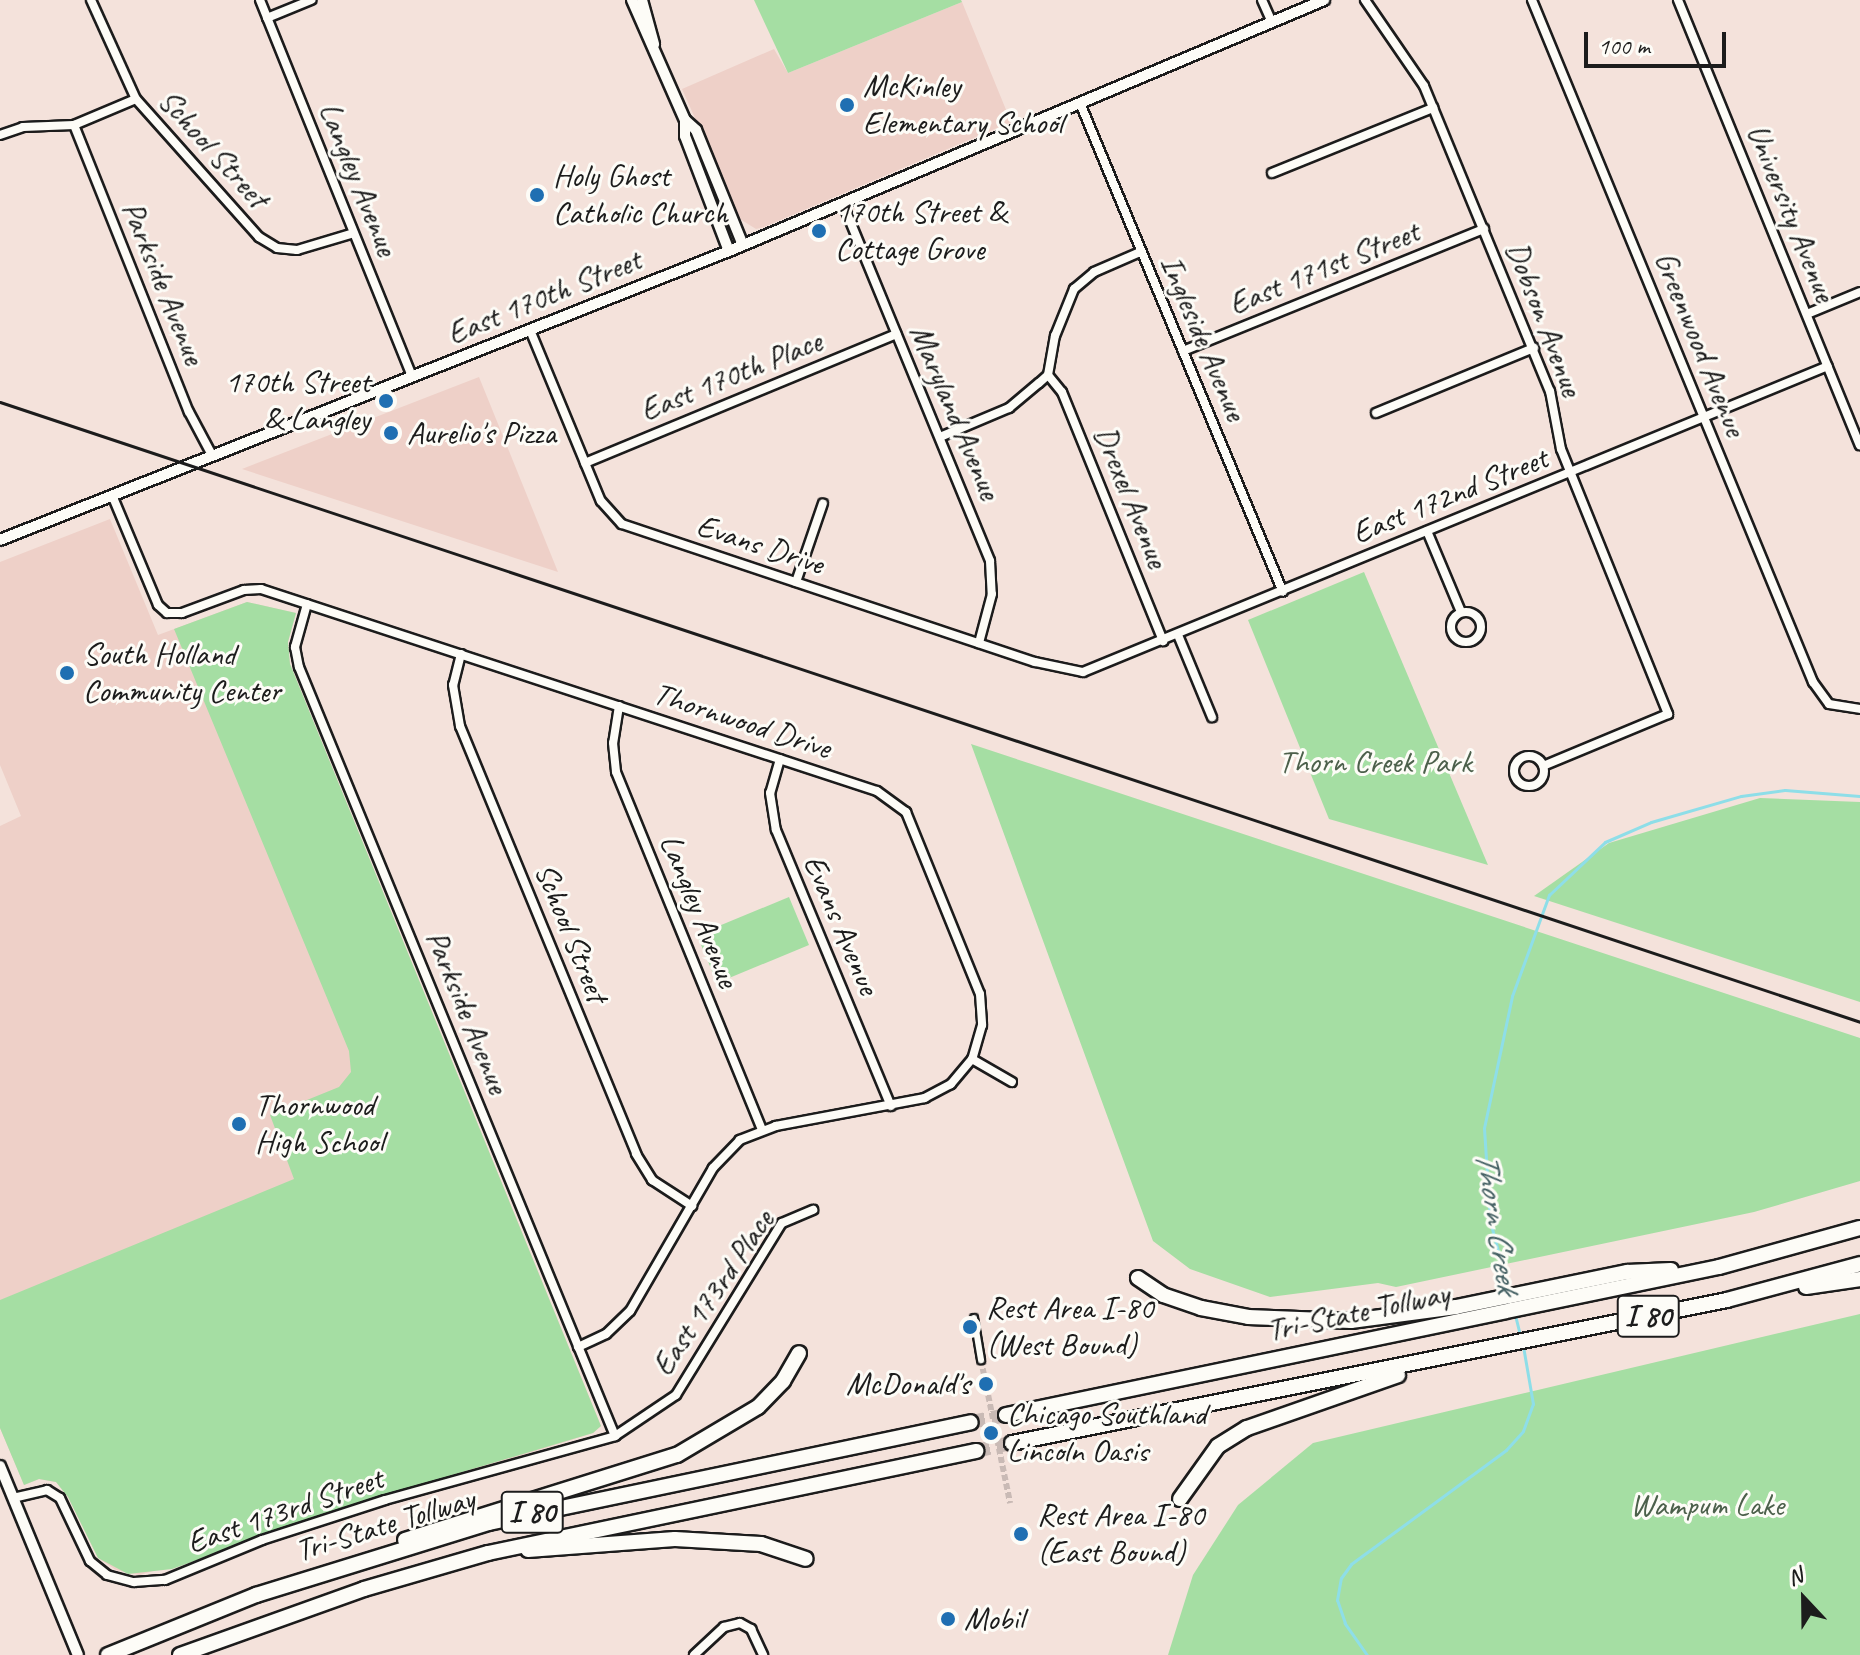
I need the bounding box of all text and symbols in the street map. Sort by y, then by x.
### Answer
scale bar [1588,16,1730,66]
text: 100 m [1598,31,1650,61]
place label: McKinley Elementary School [863,68,1063,143]
street label: School Street [150,82,276,216]
marker: McKinley Elementary School [838,96,856,114]
street label: Langley Avenue [310,97,406,261]
street label: University Avenue [1738,119,1844,307]
place label: Holy Ghost Catholic Church [553,158,729,233]
marker: Holy Ghost Catholic Church [528,186,546,204]
place label: 170th Street & Cottage Grove [835,194,1007,269]
street label: Parkside Avenue [113,196,213,370]
street label: East 171st Street [1223,212,1425,324]
marker: 170th Street & Cottage Grove [810,222,828,240]
street label: Dobson Avenue [1497,237,1591,401]
street label: East 170th Street [441,241,647,353]
street label: Greenwood Avenue [1646,246,1754,442]
street label: Ingleside Avenue [1151,250,1255,426]
street label: Maryland Avenue [901,319,1009,505]
street label: East 170th Place [635,322,827,430]
place label: 170th Street & Langley [224,364,370,439]
marker: 170th Street & Langley [377,392,395,410]
place label: Aurelio's Pizza [407,414,556,452]
street label: Drexel Avenue [1085,421,1177,573]
marker: Aurelio's Pizza [382,424,400,442]
street label: East 172nd Street [1346,439,1554,553]
street label: Evans Drive [692,506,828,584]
place label: South Holland Community Center [83,636,281,711]
marker: South Holland Community Center [58,664,76,682]
street label: Thornwood Drive [648,674,836,768]
park label: Thorn Creek Park [1279,743,1471,781]
street label: Langley Avenue [651,829,747,993]
street label: Evans Avenue [795,850,887,1000]
street label: School Street [526,858,616,1008]
street label: Parkside Avenue [417,925,517,1099]
place label: Thornwood High School [255,1087,382,1162]
marker: Thornwood High School [230,1115,248,1133]
water label: Thorn Creek [1467,1148,1529,1296]
street label: East 173rd Place [644,1203,782,1383]
street label: Tri-State Tollway [1264,1274,1452,1350]
place label: Rest Area I-80 (West Bound) [986,1290,1153,1365]
road number: I 80 [1616,1290,1680,1342]
marker: Rest Area I-80 (West Bound) [961,1318,979,1336]
place label: McDonald's [846,1365,970,1403]
marker: McDonald's [977,1375,995,1393]
place label: Chicago Southland Lincoln Oasis [1007,1396,1206,1471]
marker: Chicago Southland Lincoln Oasis [982,1424,1000,1442]
street label: East 173rd Street [182,1459,388,1563]
street label: Tri-State Tollway [291,1480,479,1570]
road number: I 80 [500,1486,564,1538]
park label: Wampum Lake [1630,1486,1784,1524]
place label: Rest Area I-80 (East Bound) [1037,1497,1204,1572]
marker: Rest Area I-80 (East Bound) [1012,1525,1030,1543]
north arrow [1764,1559,1844,1639]
text: N [1783,1561,1807,1592]
place label: Mobil [964,1600,1024,1638]
marker: Mobil [939,1610,957,1628]

